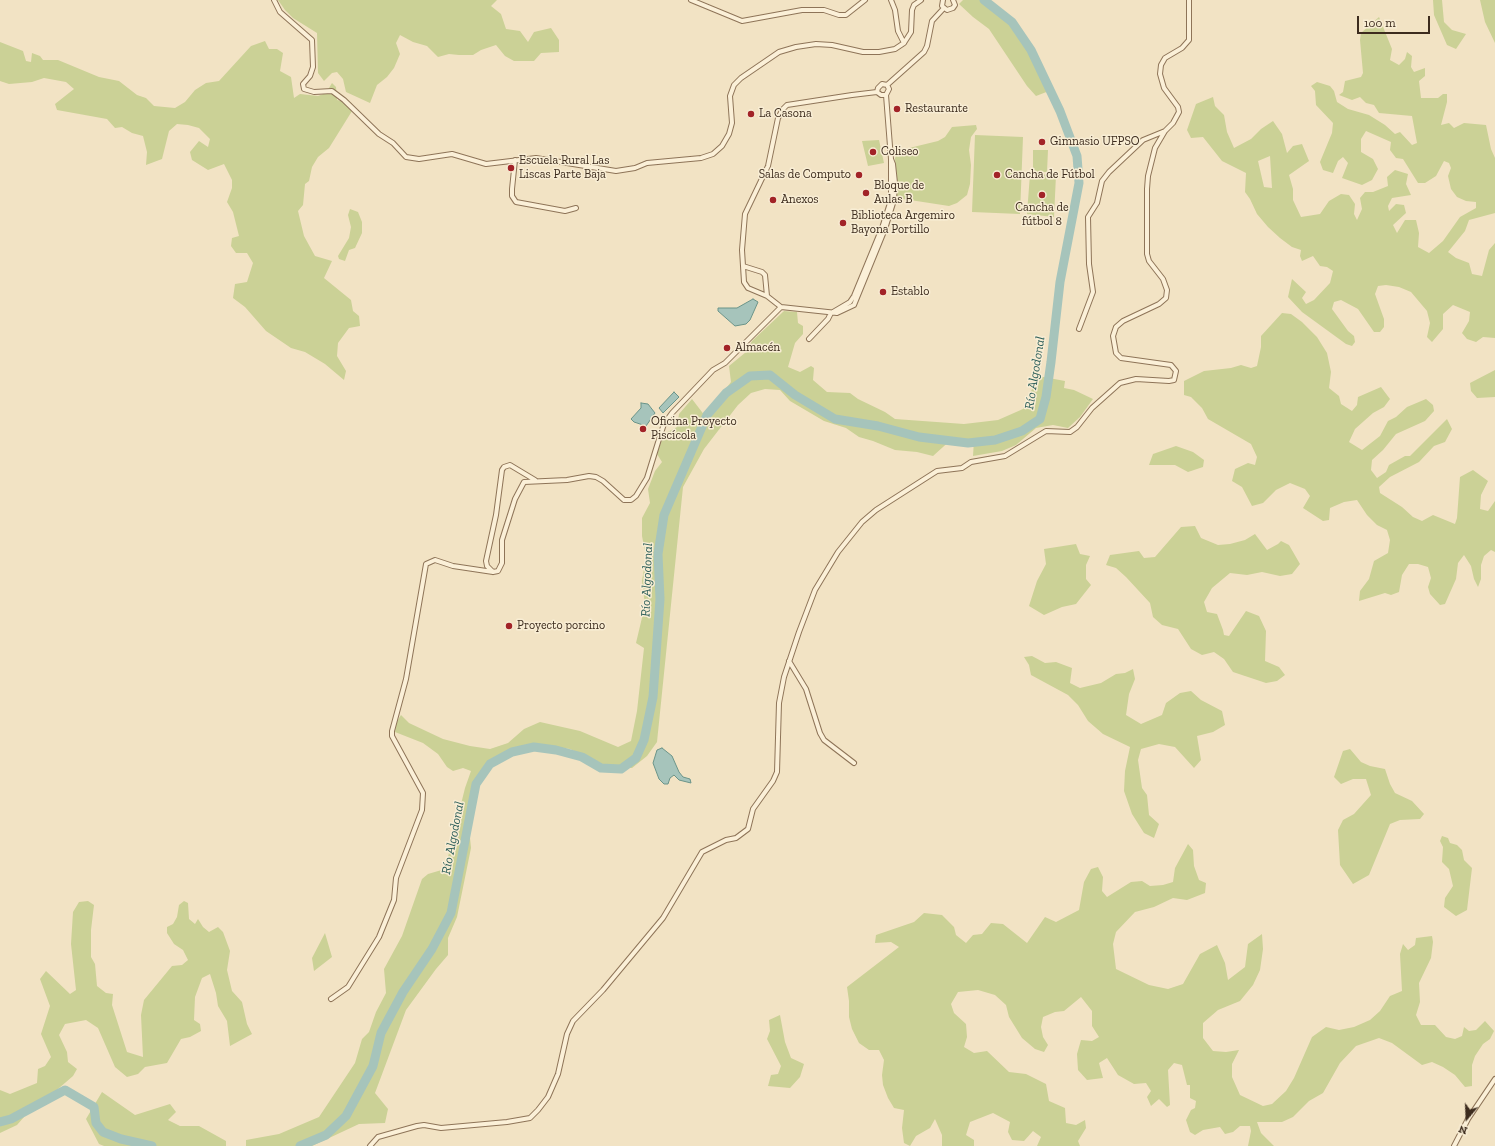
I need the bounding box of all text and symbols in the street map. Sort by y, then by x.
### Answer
scale bar [1359,8,1432,34]
text: 100 m [1364,16,1396,30]
place label: Restaurante [905,102,968,116]
marker: Restaurante [892,104,902,114]
place label: La Casona [759,107,812,121]
marker: La Casona [746,109,756,119]
place label: Gimnasio UFPSO [1050,135,1140,149]
marker: Gimnasio UFPSO [1037,137,1047,147]
place label: Coliseo [881,145,919,159]
marker: Coliseo [868,147,878,157]
place label: Escuela Rural Las Liscas Parte Baja [519,154,609,182]
marker: Escuela Rural Las Liscas Parte Baja [506,163,516,173]
place label: Salas de Computo [759,168,851,182]
place label: Cancha de Fútbol [1005,168,1095,182]
marker: Salas de Computo [854,170,864,180]
marker: Cancha de Fútbol [992,170,1002,180]
place label: Bloque de Aulas B [874,179,924,207]
marker: Bloque de Aulas B [861,188,871,198]
marker: Cancha de fútbol 8 [1037,190,1047,200]
place label: Anexos [781,193,819,207]
marker: Anexos [768,195,778,205]
place label: Cancha de fútbol 8 [1015,201,1069,229]
place label: Biblioteca Argemiro Bayona Portillo [851,209,955,237]
marker: Biblioteca Argemiro Bayona Portillo [838,218,848,228]
place label: Establo [891,285,929,299]
marker: Establo [878,287,888,297]
water label: Río Algodonal [1022,335,1048,411]
place label: Almacén [735,341,780,355]
marker: Almacén [722,343,732,353]
place label: Oficina Proyecto Piscícola [651,415,737,443]
marker: Oficina Proyecto Piscícola [638,424,648,434]
water label: Río Algodonal [638,543,656,617]
place label: Proyecto porcino [517,619,605,633]
marker: Proyecto porcino [504,621,514,631]
water label: Río Algodonal [438,800,468,876]
north arrow [1447,1098,1487,1138]
text: N [1457,1122,1469,1137]

